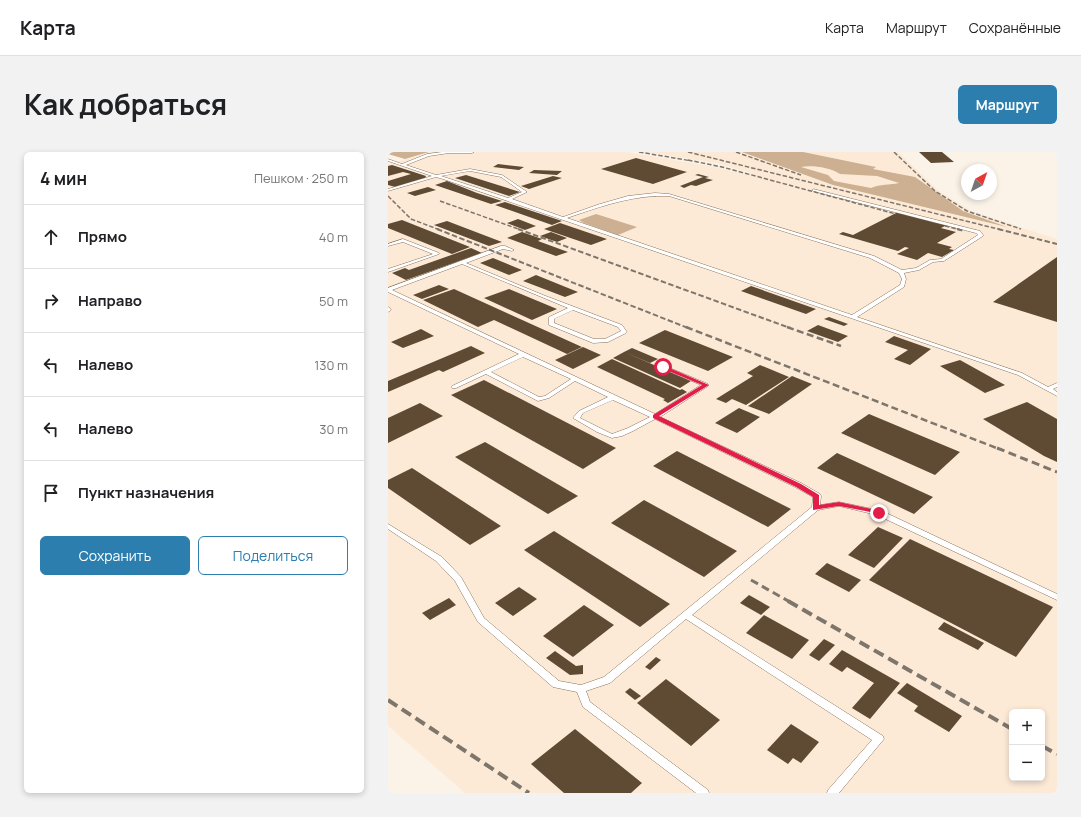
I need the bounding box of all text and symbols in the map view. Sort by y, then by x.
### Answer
text: Карта [20,15,76,41]
text: Карта [825,18,864,37]
text: Маршрут [886,18,947,37]
text: Сохранённые [969,18,1061,37]
text: Как добраться [24,85,227,123]
button: Маршрут [958,85,1057,124]
north arrow [961,164,997,200]
text: 4 мин [40,167,87,190]
text: Пешком · 250 m [254,169,348,187]
icon: ahead [40,226,62,248]
text: Прямо [78,226,127,247]
text: 40 m [319,228,348,246]
icon: right [40,290,62,312]
text: Направо [78,290,142,311]
text: 50 m [319,292,348,310]
icon: left [40,354,62,376]
text: Налево [78,354,133,375]
text: 130 m [314,356,348,374]
route start [654,358,672,376]
icon: left [40,418,62,440]
text: Налево [78,418,133,439]
text: 30 m [319,420,348,438]
icon: arrive [40,482,62,504]
text: Пункт назначения [78,482,214,503]
route end [870,504,888,522]
button: Сохранить [40,536,190,575]
button: Поделиться [198,536,348,575]
map controls [1009,709,1045,781]
button: + [1009,709,1045,745]
button: − [1009,745,1045,781]

